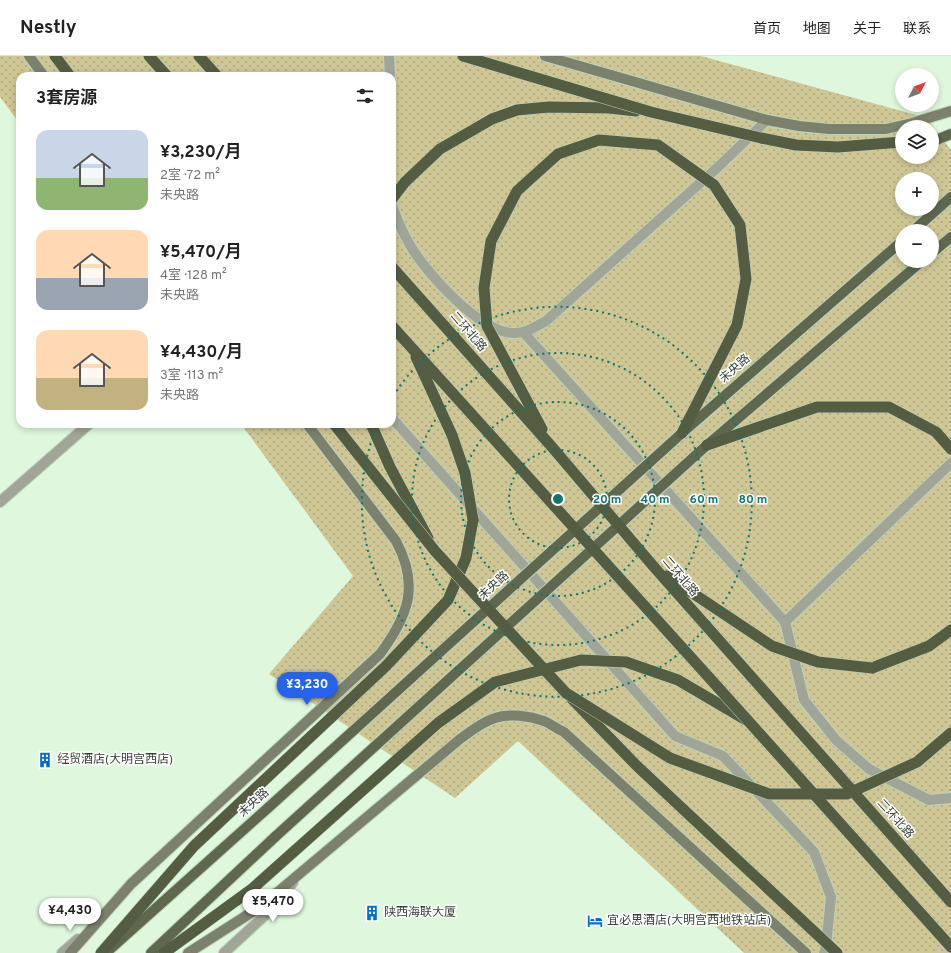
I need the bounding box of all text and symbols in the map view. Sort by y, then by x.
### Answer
text: Nestly [20,16,77,40]
text: 首页 [753,21,781,38]
text: 地图 [803,21,831,38]
text: 关于 [853,21,881,38]
text: 联系 [903,21,931,38]
north arrow [895,68,939,112]
map controls [895,68,939,268]
icon: filters [354,85,376,107]
text: 3套房源 [36,88,97,110]
button: layers [895,120,939,164]
text: ¥3,230/月 [160,142,242,164]
icon: home [68,146,116,194]
text: 2室 · 72 m² [160,168,220,184]
button: + [895,172,939,216]
text: 未央路 [160,188,199,204]
button: − [895,224,939,268]
text: ¥5,470/月 [160,242,242,264]
icon: home [68,246,116,294]
text: 4室 · 128 m² [160,268,227,284]
text: 未央路 [160,288,199,304]
street label: 二环北路 [446,309,490,355]
text: ¥4,430/月 [160,342,243,364]
icon: home [68,346,116,394]
street label: 未央路 [716,351,754,387]
text: 3室 · 113 m² [160,368,223,384]
text: 未央路 [160,388,199,404]
centre of rings [551,492,565,506]
text: 20 m [593,492,621,508]
text: 40 m [640,492,670,508]
text: 60 m [690,492,718,508]
text: 80 m [739,492,767,508]
street label: 二环北路 [658,554,702,600]
street label: 未央路 [475,568,513,604]
pin: ¥3,230 [274,672,340,706]
text: ¥3,230 [286,677,328,693]
building icon: 经贸酒店(大明宫西店) [36,751,54,769]
place label: 经贸酒店(大明宫西店) [57,752,173,768]
street label: 未央路 [235,785,273,821]
street label: 二环北路 [873,796,917,842]
pin: ¥5,470 [240,889,306,923]
text: ¥5,470 [252,894,294,910]
pin: ¥4,430 [37,898,103,932]
text: ¥4,430 [48,903,92,919]
building icon: 陕西海联大厦 [363,904,381,922]
place label: 陕西海联大厦 [384,905,456,921]
hotel icon: 宜必思酒店(大明宫西地铁站店) [586,912,604,930]
place label: 宜必思酒店(大明宫西地铁站店) [607,913,771,929]

